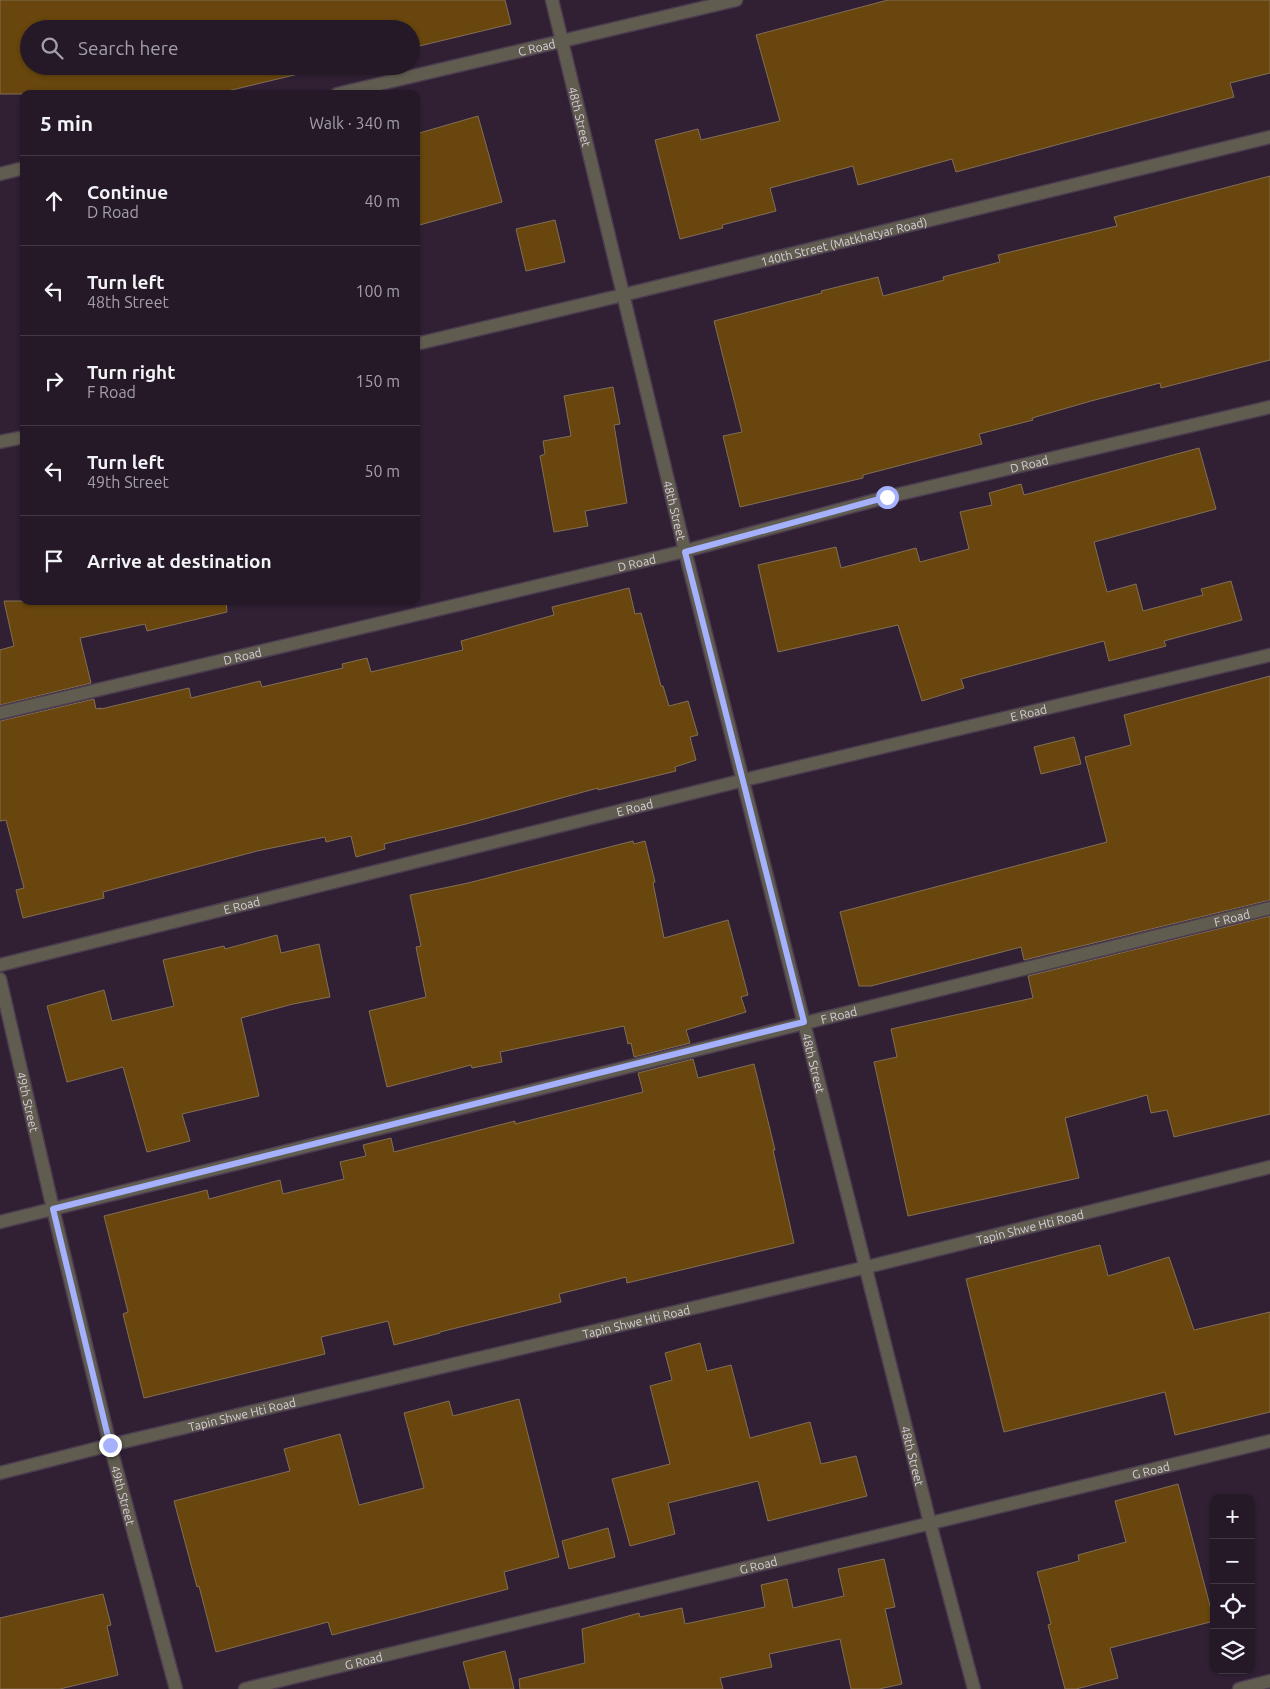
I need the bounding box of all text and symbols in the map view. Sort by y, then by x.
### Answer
search box [20,20,420,75]
icon: search [38,34,66,62]
street label: C Road [517,36,556,58]
text: Search here [78,37,178,59]
street label: 48th Street [567,85,594,148]
text: 5 min [40,111,93,135]
text: Walk · 340 m [309,114,400,132]
text: Continue [87,181,168,203]
icon: ahead [40,187,68,215]
text: 40 m [364,192,400,210]
text: D Road [87,203,139,221]
street label: 140th Street (Matkhatyar Road) [759,215,928,268]
text: Turn left [87,271,165,293]
icon: left [40,277,68,305]
text: 100 m [355,282,400,300]
text: 48th Street [87,293,169,311]
text: Turn right [87,361,175,383]
icon: right [40,367,68,395]
text: 150 m [355,372,400,390]
text: F Road [87,383,136,401]
text: Turn left [87,451,165,473]
street label: D Road [1009,453,1050,474]
icon: left [40,457,68,485]
text: 50 m [364,462,400,480]
text: 49th Street [87,473,169,491]
street label: 48th Street [662,479,689,542]
route start [876,486,899,509]
icon: arrive [40,547,68,575]
text: Arrive at destination [87,550,272,572]
street label: D Road [616,552,657,573]
street label: D Road [222,645,263,666]
street label: E Road [1009,702,1048,723]
street label: E Road [615,796,654,818]
street label: E Road [222,894,261,916]
street label: F Road [1213,907,1251,928]
street label: F Road [819,1004,858,1025]
street label: 48th Street [800,1032,828,1095]
street label: 49th Street [15,1070,42,1133]
street label: Tapin Shwe Hti Road [975,1207,1085,1246]
street label: Tapin Shwe Hti Road [581,1302,691,1340]
street label: Tapin Shwe Hti Road [187,1395,297,1433]
street label: 48th Street [899,1425,927,1488]
route end [99,1434,122,1457]
street label: G Road [1131,1459,1171,1481]
street label: 49th Street [109,1464,138,1527]
map controls [1210,1494,1255,1674]
button: + [1210,1494,1255,1539]
button: − [1210,1539,1255,1584]
street label: G Road [738,1554,778,1576]
button: locate [1210,1584,1255,1629]
button: layers [1210,1629,1255,1674]
street label: G Road [343,1649,384,1671]

